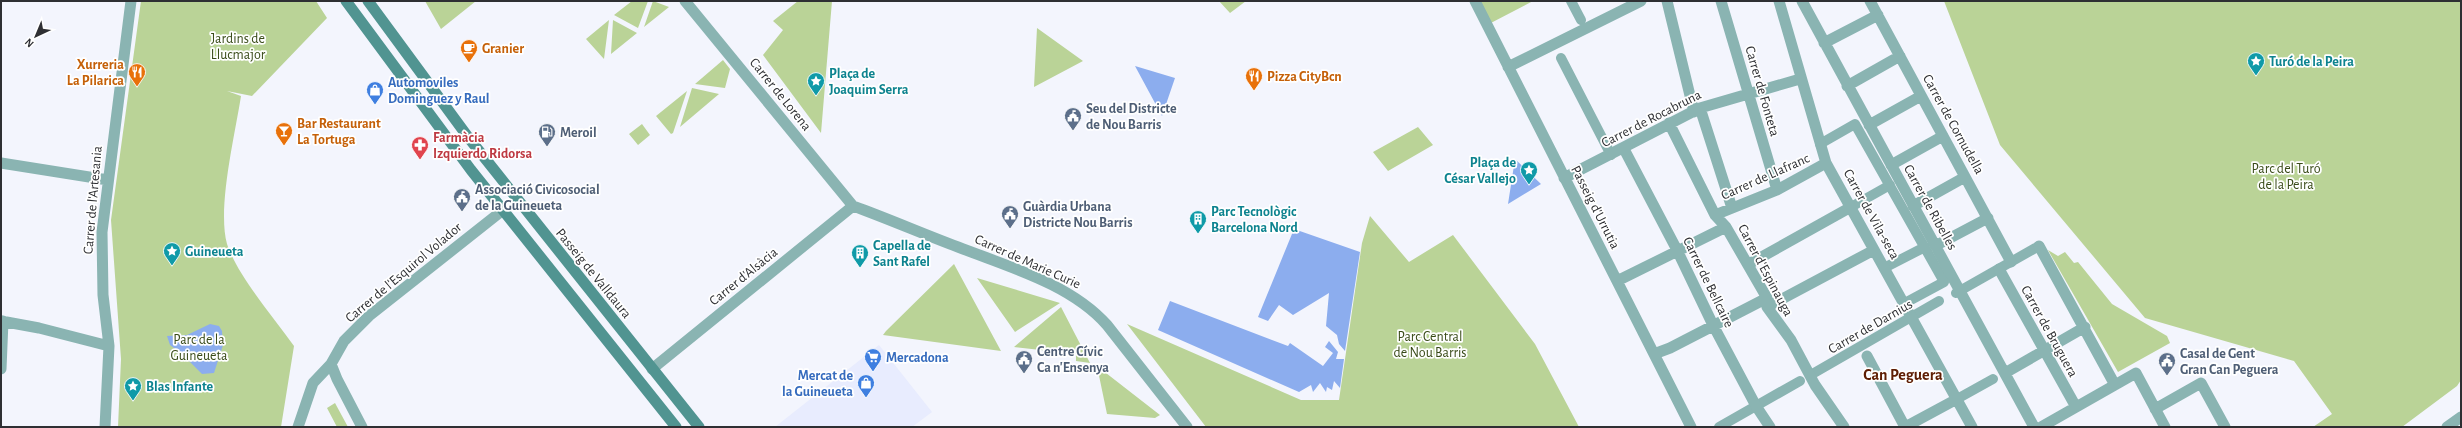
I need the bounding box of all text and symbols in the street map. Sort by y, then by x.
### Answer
north arrow [16,16,56,56]
park label: Jardins de Llucmajor [211,32,266,62]
text: N [23,36,36,49]
cafe icon: Granier [459,38,479,63]
place label: Granier [482,42,524,56]
street label: Carrer de Fonteta [1742,45,1782,138]
place icon: Turó de la Peira [2246,51,2266,76]
place label: Turó de la Peira [2269,55,2354,69]
street label: Carrer de Lorena [747,56,814,134]
place label: Xurreria La Pilarica [67,58,124,88]
restaurant icon: Xurreria La Pilarica [127,62,147,87]
restaurant icon: Pizza CityBcn [1244,66,1264,91]
place label: Plaça de Joaquim Serra [829,67,909,97]
place label: Pizza CityBcn [1267,70,1342,84]
place icon: Plaça de Joaquim Serra [806,71,826,96]
street label: Carrer de Cornudella [1920,72,1987,177]
place label: Automoviles Dominguez y Raul [388,76,489,106]
shop icon: Automoviles Dominguez y Raul [365,80,385,105]
street label: Carrer de Rocabruna [1599,87,1704,150]
place label: Seu del Districte de Nou Barris [1086,102,1177,132]
public building icon: Seu del Districte de Nou Barris [1063,106,1083,131]
place label: Bar Restaurant La Tortuga [297,117,381,147]
bar icon: Bar Restaurant La Tortuga [274,121,294,146]
fuel station icon: Meroil [537,122,557,147]
place label: Meroil [560,126,597,140]
place label: Farmàcia Izquierdo Ridorsa [433,131,532,161]
pharmacy icon: Farmàcia Izquierdo Ridorsa [410,135,430,160]
street label: Carrer de l'Artesania [81,145,105,255]
street label: Carrer de Llafranc [1719,151,1812,203]
place label: Plaça de César Vallejo [1444,156,1516,186]
place icon: Plaça de César Vallejo [1519,160,1539,185]
street label: Carrer de Ribelles [1901,162,1959,253]
park label: Parc del Turó de la Peira [2251,162,2321,192]
street label: Passeig d'Urrutia [1568,164,1622,252]
street label: Carrer de Vila-seca [1841,167,1902,262]
place label: Associació Civicosocial de la Guineueta [475,183,600,213]
public building icon: Associació Civicosocial de la Guineueta [452,187,472,212]
place label: Guàrdia Urbana Districte Nou Barris [1023,200,1133,230]
public building icon: Guàrdia Urbana Districte Nou Barris [1000,204,1020,229]
place label: Parc Tecnològic Barcelona Nord [1211,205,1298,235]
building icon: Parc Tecnològic Barcelona Nord [1188,209,1208,234]
street label: Carrer de l'Esquirol Volador [343,220,465,325]
street label: Carrer d'Espinauga [1735,222,1795,319]
street label: Passeig de Valldaura [553,226,634,322]
street label: Carrer de Marie Curie [973,232,1083,292]
street label: Carrer de Bellcaire [1680,235,1736,330]
place label: Capella de Sant Rafel [873,239,931,269]
place icon: Guineueta [162,241,182,266]
building icon: Capella de Sant Rafel [850,243,870,268]
place label: Guineueta [185,245,244,259]
street label: Carrer d'Alsàcia [707,245,781,308]
street label: Carrer de Bruguera [2018,283,2080,380]
street label: Carrer de Darnius [1826,297,1915,357]
park label: Parc Central de Nou Barris [1393,330,1467,360]
park label: Parc de la Guineueta [171,333,228,363]
place label: Centre Cívic Ca n'Ensenya [1037,345,1109,375]
supermarket icon: Mercadona [863,347,883,372]
place label: Casal de Gent Gran Can Peguera [2180,347,2279,377]
public building icon: Centre Cívic Ca n'Ensenya [1014,349,1034,374]
place label: Mercadona [886,351,949,365]
public building icon: Casal de Gent Gran Can Peguera [2157,351,2177,376]
district label: Can Peguera [1863,367,1943,383]
place label: Mercat de la Guineueta [782,369,853,399]
shop icon: Mercat de la Guineueta [856,373,876,398]
place icon: Blas Infante [123,376,143,401]
place label: Blas Infante [146,380,214,394]

